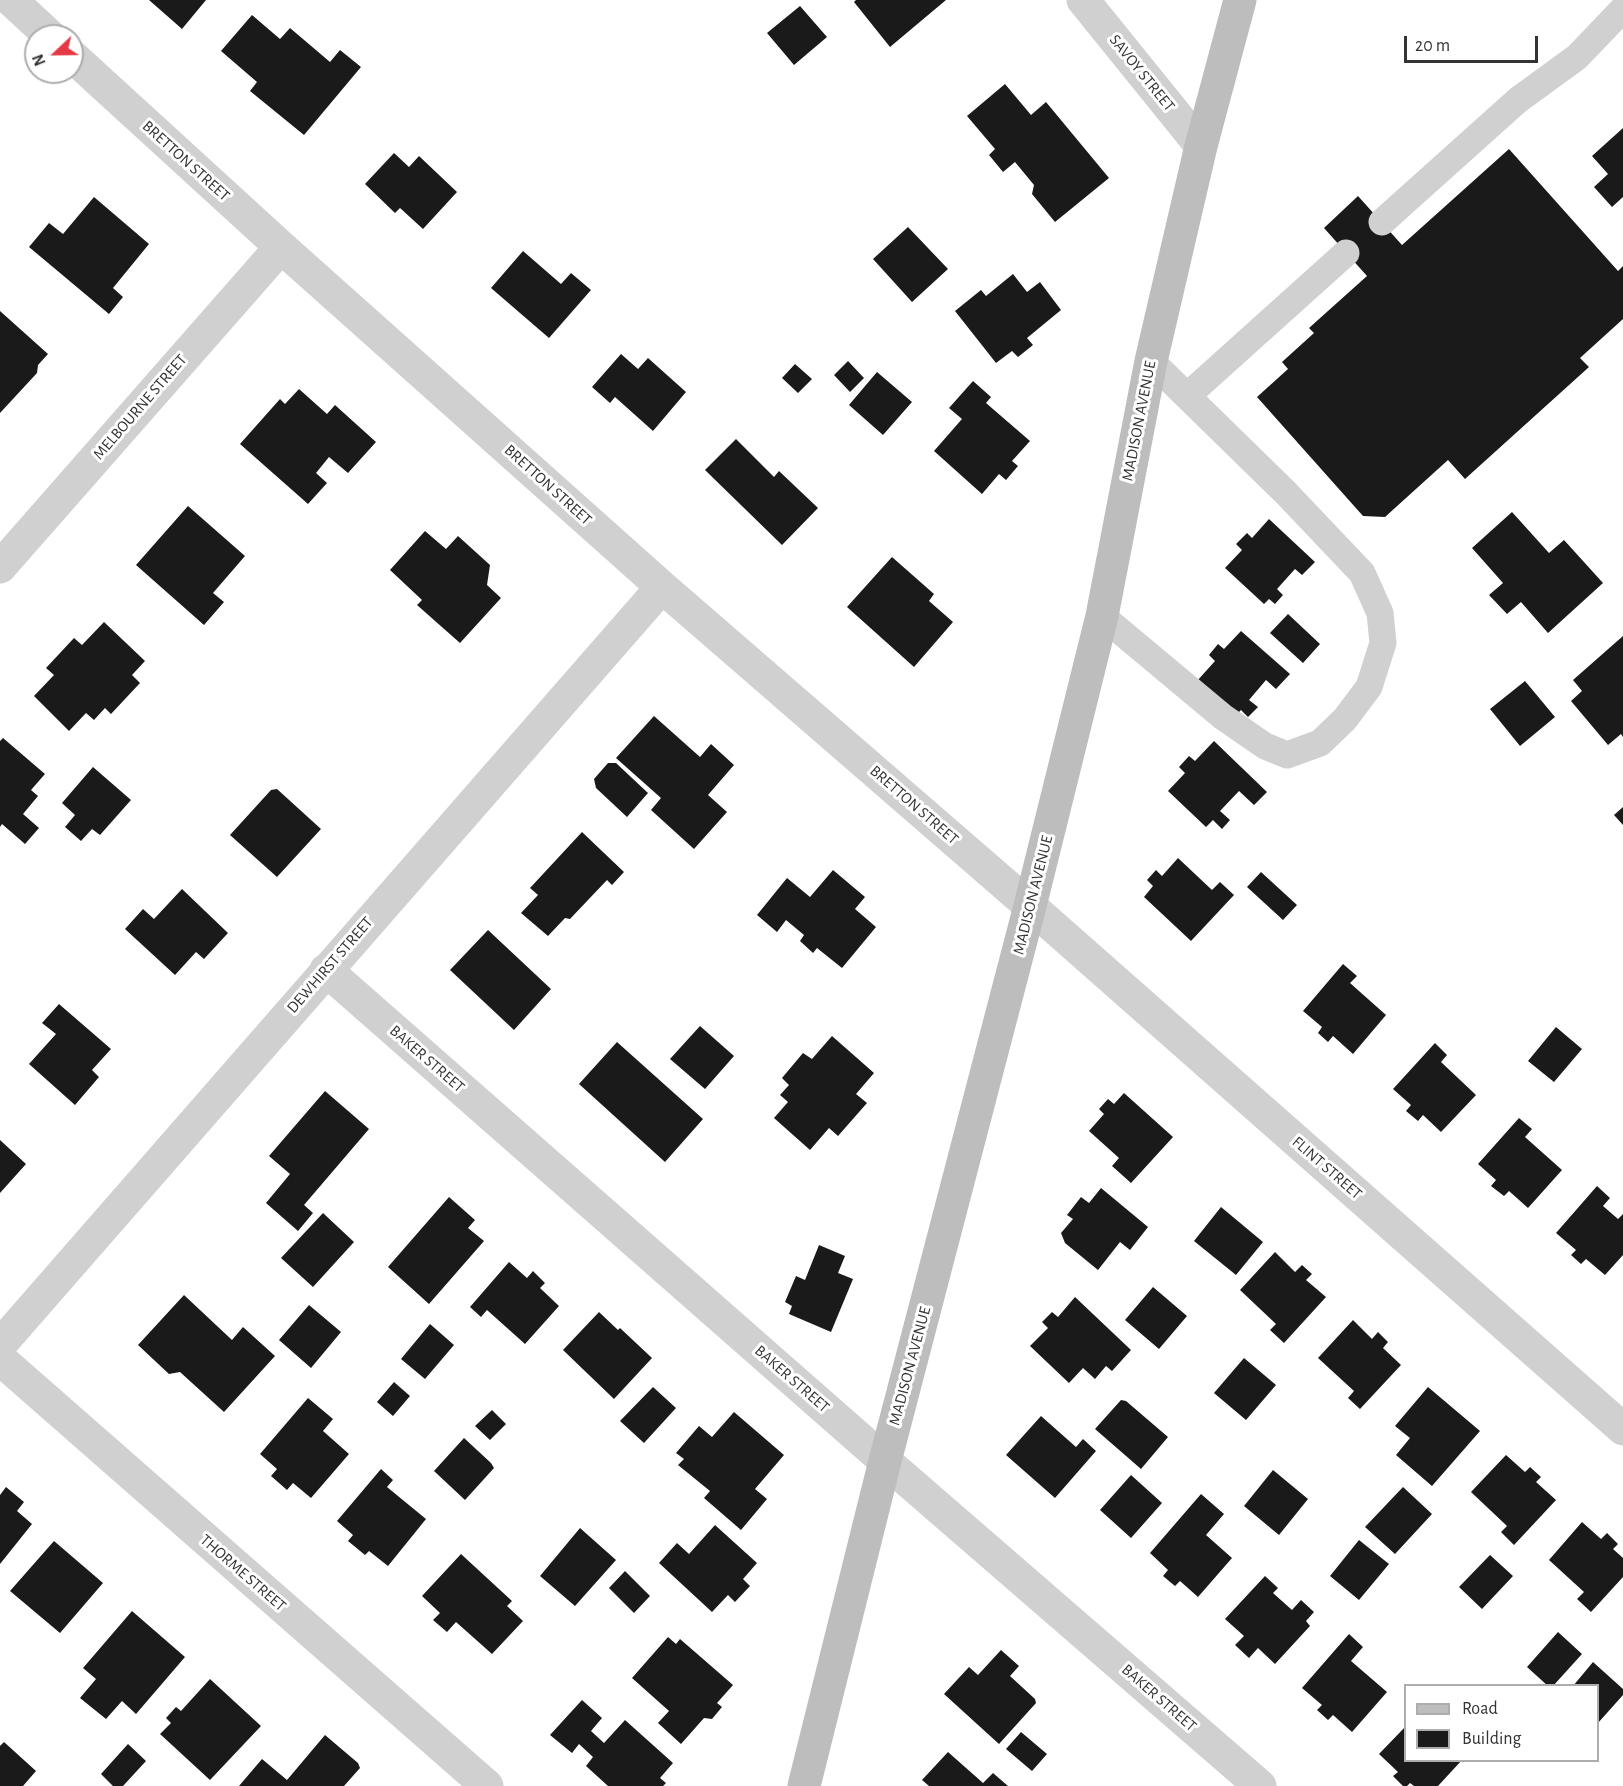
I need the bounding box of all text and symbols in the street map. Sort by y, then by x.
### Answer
north arrow [24,24,84,84]
scale bar [1407,24,1540,62]
street label: SAVOY STREET [1105,31,1179,115]
text: 20 m [1415,37,1450,55]
text: N [30,52,49,68]
street label: BRETTON STREET [138,117,234,205]
street label: MELBOURNE STREET [89,350,191,464]
street label: MADISON AVENUE [1118,359,1160,483]
street label: BRETTON STREET [500,441,596,529]
street label: BRETTON STREET [866,761,962,849]
street label: MADISON AVENUE [1009,833,1057,957]
street label: DEWHIRST STREET [283,913,377,1017]
street label: BAKER STREET [386,1021,468,1097]
street label: FLINT STREET [1288,1132,1366,1204]
street label: MADISON AVENUE [885,1305,935,1427]
street label: BAKER STREET [751,1341,833,1417]
street label: THORME STREET [196,1530,290,1616]
street label: BAKER STREET [1118,1660,1200,1736]
legend [1404,1684,1599,1762]
text: Road [1462,1700,1498,1718]
text: Building [1462,1730,1521,1748]

